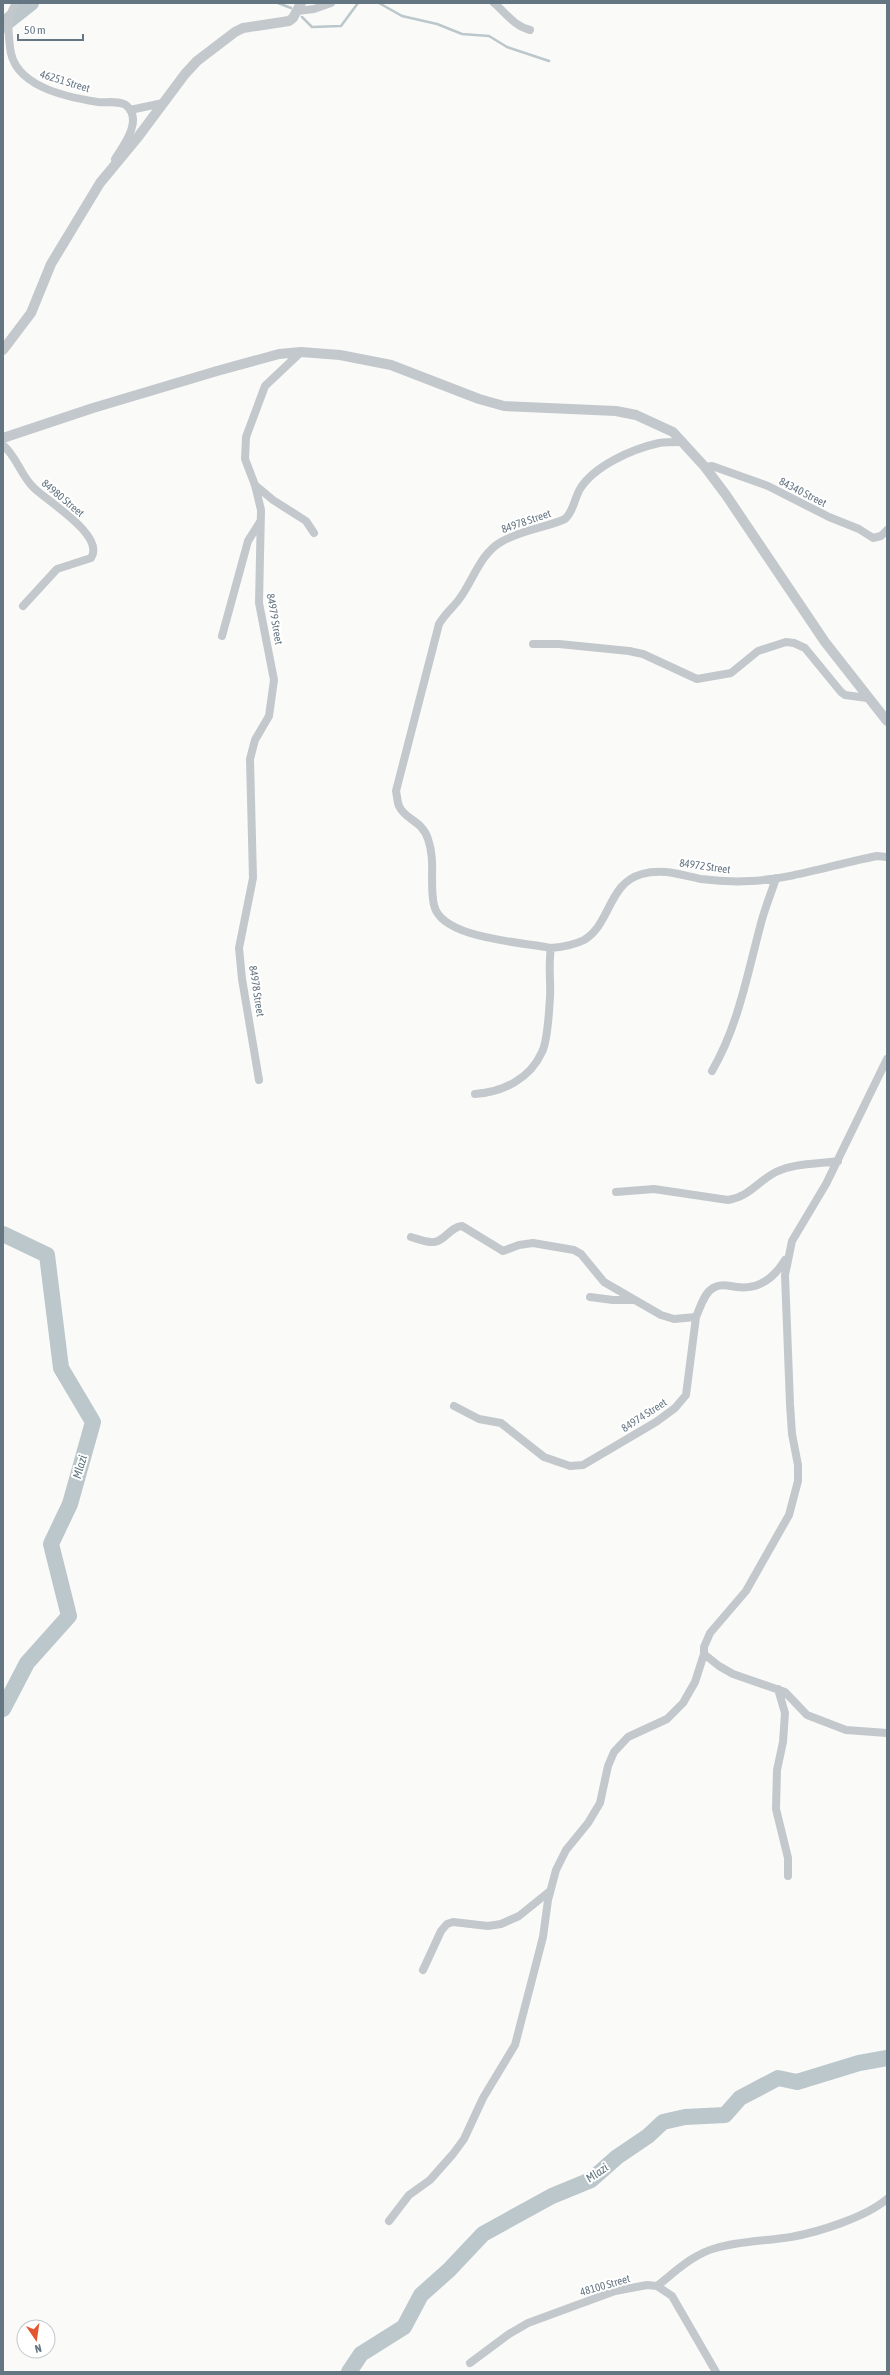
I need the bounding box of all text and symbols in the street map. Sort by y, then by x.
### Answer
scale bar [18,16,83,42]
text: 50 m [24,23,46,37]
street label: 46251 Street [39,68,91,94]
street label: 84340 Street [777,475,829,509]
street label: 84980 Street [39,477,87,519]
street label: 84978 Street [500,507,552,535]
street label: 84979 Street [265,593,285,645]
street label: 84972 Street [679,856,731,876]
street label: 84978 Street [247,965,267,1017]
street label: 84974 Street [619,1396,669,1434]
water label: Mlazi [70,1453,90,1480]
water label: Mlazi [583,2160,611,2186]
street label: 48100 Street [579,2272,631,2298]
north arrow [16,2319,56,2359]
text: N [34,2342,43,2355]

